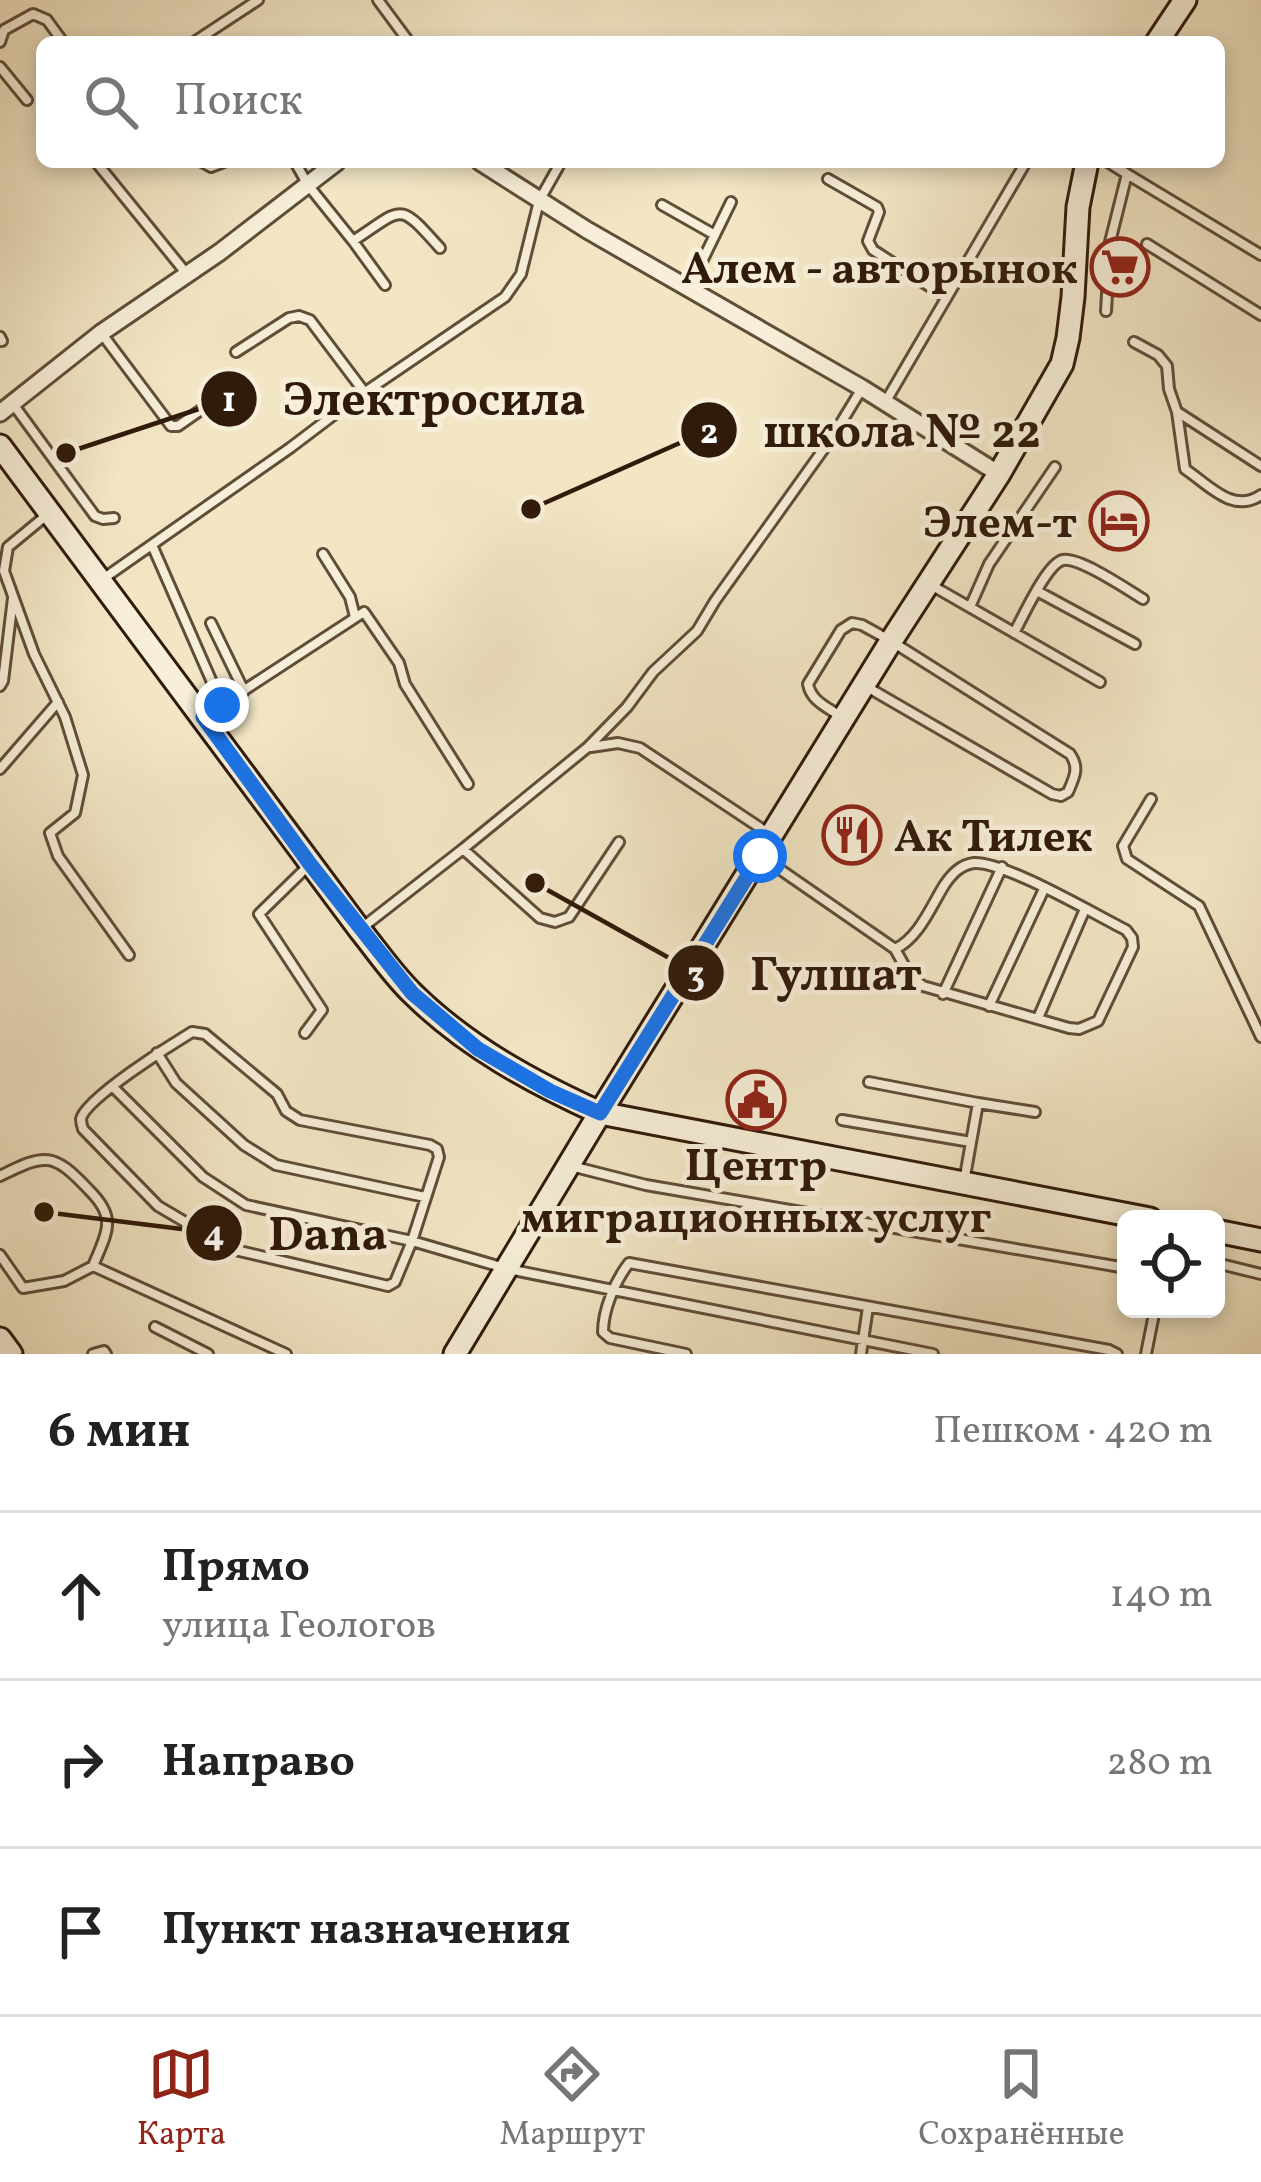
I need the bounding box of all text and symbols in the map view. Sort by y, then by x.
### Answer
search box [36,36,1225,168]
icon: search [78,69,144,135]
text: Поиск [174,71,303,134]
supermarket icon: Алем - авторынок [1089,236,1151,298]
place label: Алем - авторынок [681,240,1078,303]
callout: Электросила [199,357,610,441]
text: Электросила [283,369,585,436]
text: 1 [222,377,236,427]
callout: школа № 22 [679,388,1065,472]
text: школа № 22 [763,401,1041,468]
text: 2 [700,409,718,459]
hotel icon: Элем-т [1088,490,1150,552]
place label: Элем-т [923,494,1077,557]
route end [195,678,249,732]
restaurant icon: Ак Тилек [821,804,883,866]
place label: Ак Тилек [894,808,1093,871]
route start [733,829,787,883]
callout: Гулшат [666,931,946,1015]
text: Гулшат [750,944,922,1011]
text: 3 [687,952,705,1002]
public building icon: Центр миграционных услуг [725,1069,787,1131]
place label: Центр миграционных услуг [521,1137,992,1252]
callout: Dana [184,1191,411,1275]
text: Dana [268,1204,388,1271]
map controls [1117,1210,1225,1318]
button: locate [1117,1210,1225,1318]
text: 4 [203,1211,225,1261]
text: 6 мин [48,1397,190,1468]
text: Пешком · 420 m [933,1405,1213,1459]
text: Прямо [162,1537,310,1600]
icon: ahead [48,1563,114,1629]
text: 140 m [1110,1569,1213,1623]
text: улица Геологов [162,1600,436,1654]
icon: right [48,1731,114,1797]
text: Направо [162,1732,355,1795]
text: 280 m [1106,1737,1213,1791]
icon: arrive [48,1899,114,1965]
text: Пункт назначения [162,1900,571,1963]
tab: Карта [137,2041,226,2159]
tab: Маршрут [500,2041,645,2159]
tab: Сохранённые [918,2041,1124,2159]

